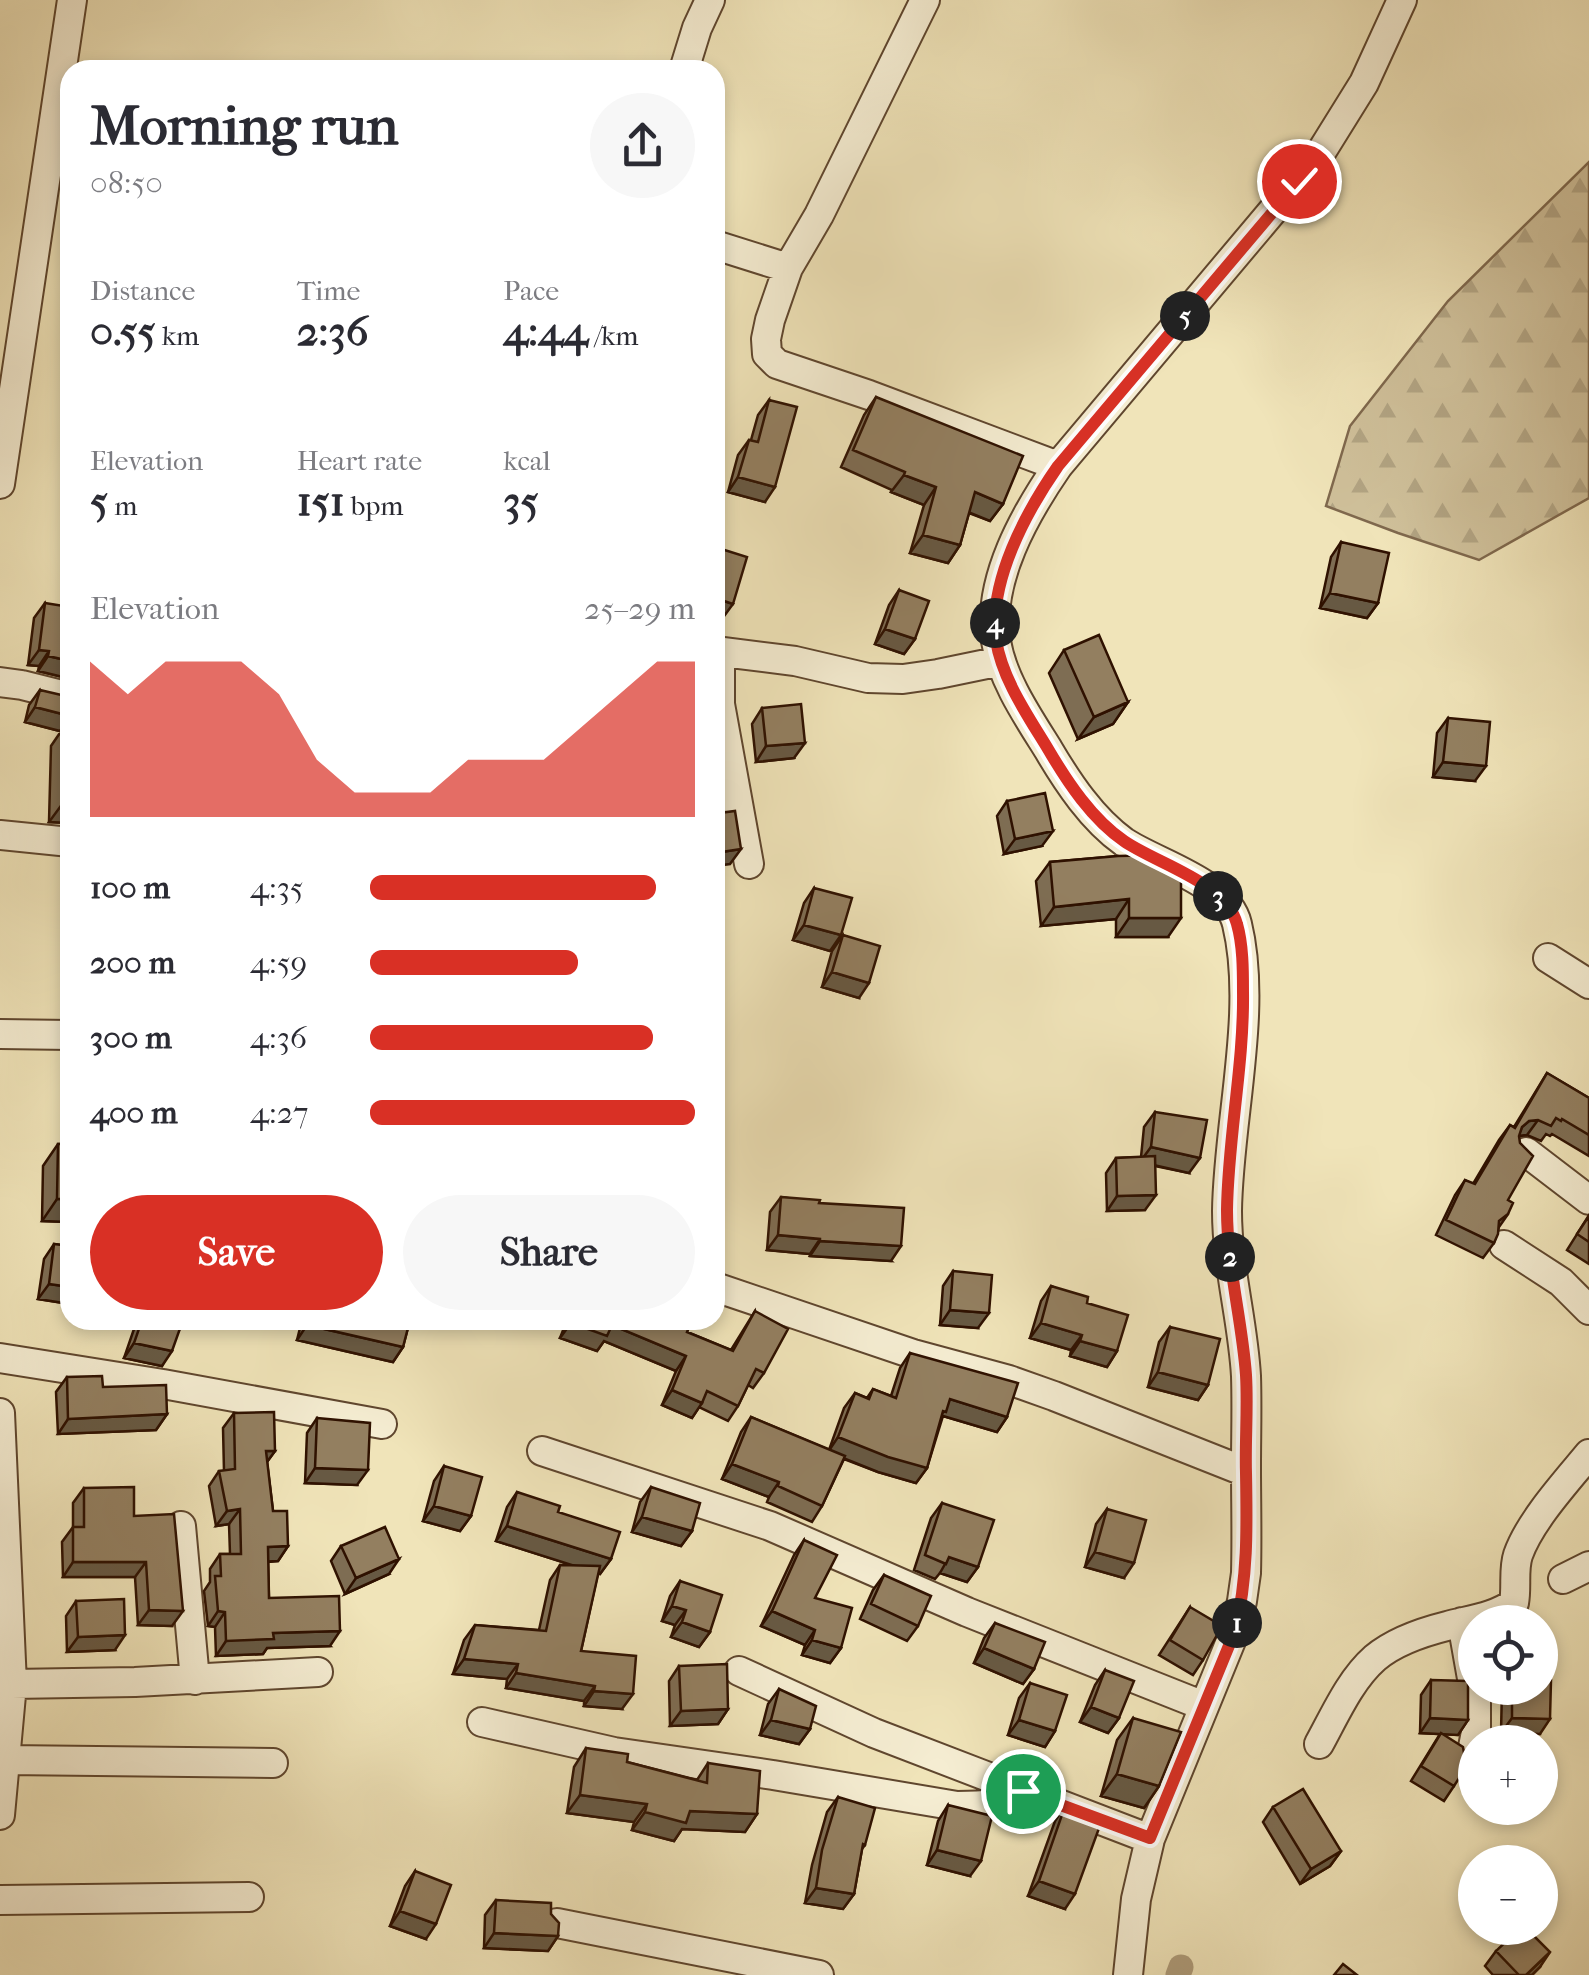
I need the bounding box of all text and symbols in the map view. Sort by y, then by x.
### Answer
button: share [590,93,695,198]
text: Morning run [90,94,398,158]
pin [1257,139,1342,224]
icon: check [1272,154,1327,209]
text: 08:50 [90,164,163,201]
text: Distance [90,274,195,307]
text: Time [297,274,360,307]
text: Pace [503,274,559,307]
pin: 5 [1160,291,1210,341]
text: 5 [1179,299,1191,332]
text: 0.55 [90,307,156,356]
text: 2:36 [297,307,368,356]
text: 4:44 [503,307,588,356]
text: km [156,319,199,352]
text: /km [588,319,639,352]
text: Elevation [90,444,203,477]
text: Heart rate [297,444,422,477]
text: kcal [503,444,550,477]
text: 5 [90,477,108,526]
text: 151 [297,477,345,526]
text: 35 [503,477,539,526]
text: m [108,489,137,522]
text: bpm [345,489,404,522]
text: Elevation [90,590,219,627]
text: 25–29 m [584,590,695,627]
pin: 4 [970,598,1020,648]
text: 4 [987,606,1003,639]
text: 100 m [90,869,170,906]
text: 4:35 [250,869,304,906]
pin: 3 [1193,871,1243,921]
text: 3 [1212,879,1224,912]
text: 200 m [90,944,175,981]
text: 4:59 [250,944,307,981]
text: 300 m [90,1019,172,1056]
text: 4:36 [250,1019,307,1056]
text: 400 m [90,1094,178,1131]
text: 4:27 [250,1094,309,1131]
button: Save [90,1195,383,1310]
button: Share [403,1195,695,1310]
pin: 2 [1205,1232,1255,1282]
text: 2 [1223,1240,1237,1273]
pin: 1 [1212,1598,1262,1648]
map controls [1458,1605,1558,1945]
button: locate [1458,1605,1558,1705]
text: 1 [1232,1606,1242,1639]
button: + [1458,1725,1558,1825]
pin [981,1749,1066,1834]
icon: arrive [996,1764,1051,1819]
button: − [1458,1845,1558,1945]

